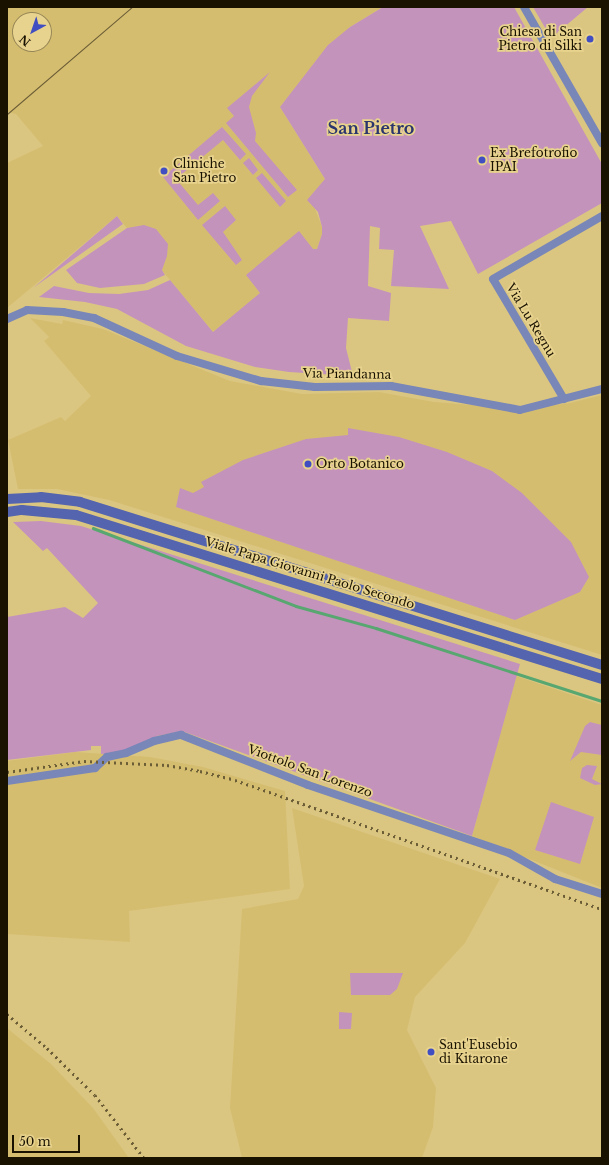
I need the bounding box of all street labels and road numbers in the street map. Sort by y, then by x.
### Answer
street label: Via Lu Regnu [503,281,559,359]
street label: Via Piandanna [303,366,391,382]
street label: Viale Papa Giovanni Paolo Secondo [204,534,416,612]
street label: Viottolo San Lorenzo [246,742,374,800]

